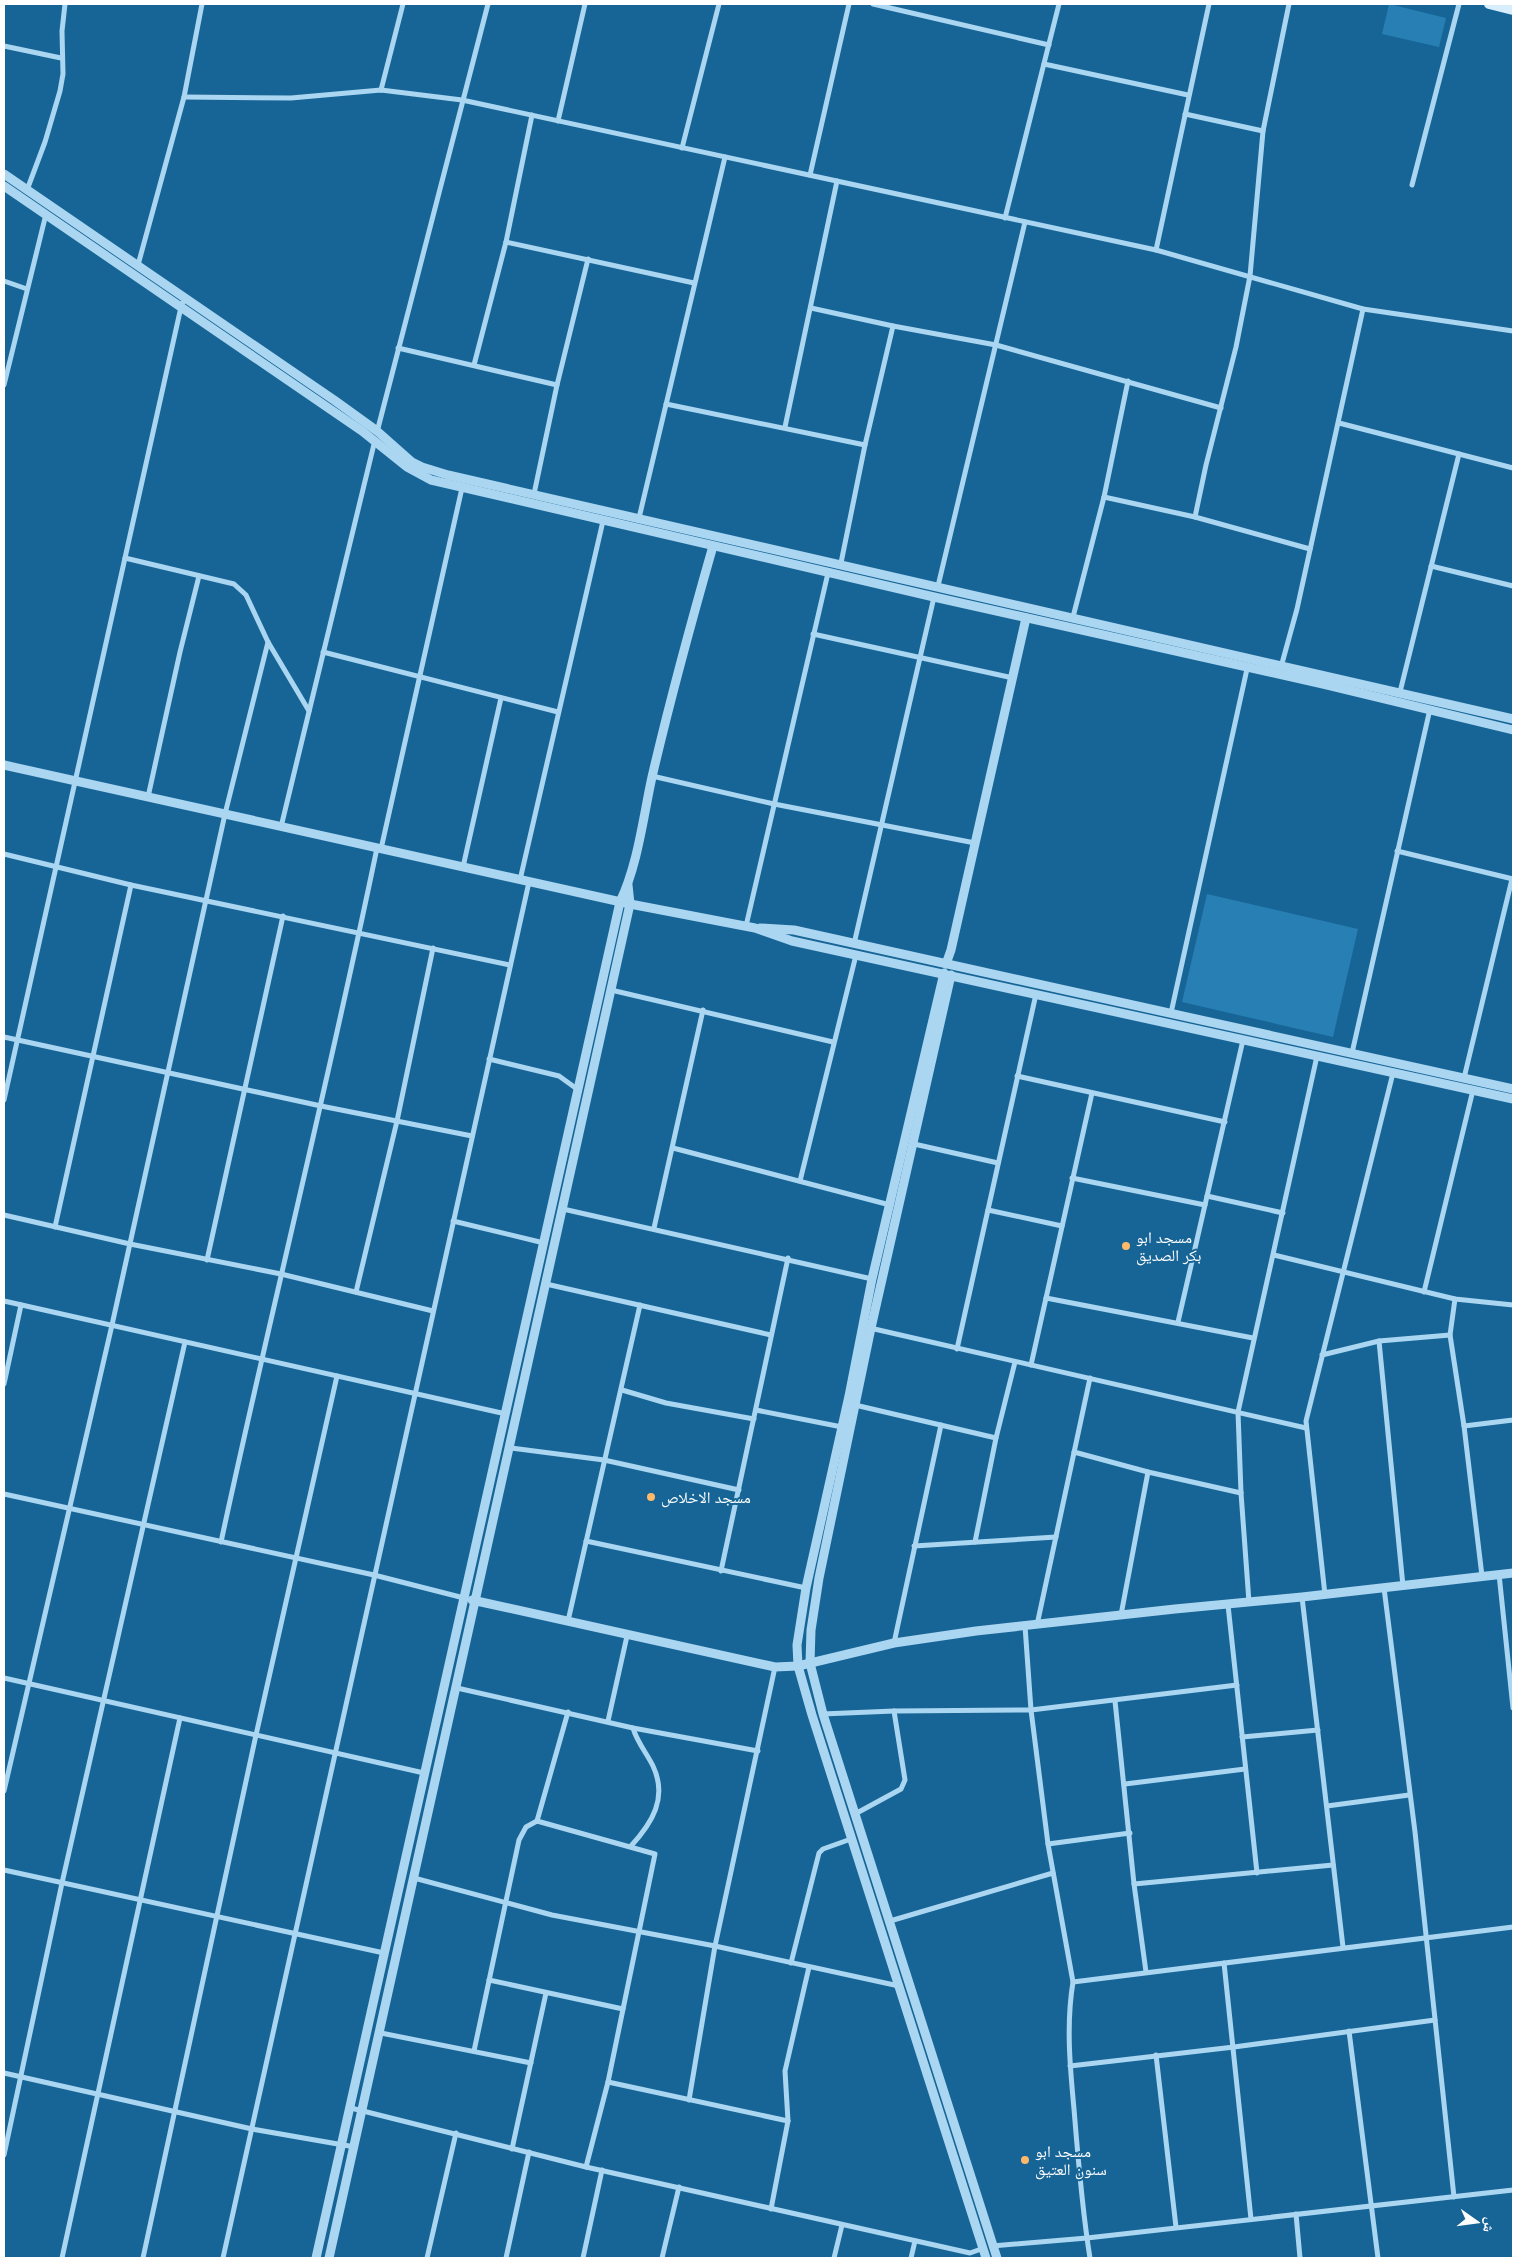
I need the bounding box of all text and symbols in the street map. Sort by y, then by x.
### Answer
place label: مسجد ابو بكر الصديق [1136,1227,1201,1266]
marker: مسجد ابو بكر الصديق [1120,1240,1132,1252]
place label: مسجد الاخلاص [661,1487,751,1508]
marker: مسجد الاخلاص [645,1491,657,1503]
place label: مسجد ابو سنون العتيق [1035,2141,1107,2180]
marker: مسجد ابو سنون العتيق [1019,2154,1031,2166]
north arrow [1452,2197,1502,2247]
text: ش [1479,2216,1500,2235]

